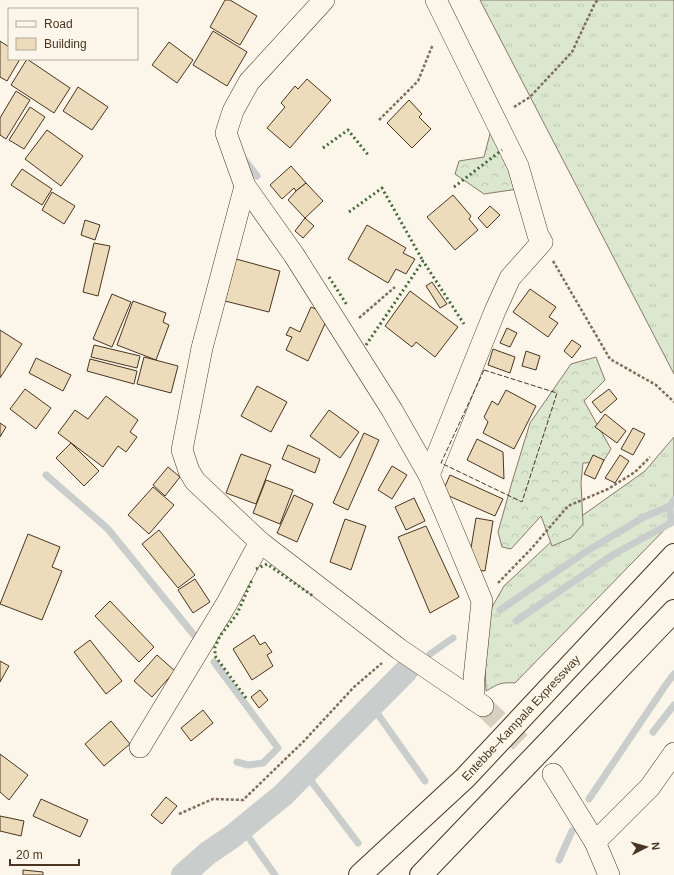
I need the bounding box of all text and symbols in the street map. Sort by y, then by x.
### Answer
legend [8,8,138,60]
text: Road [44,17,73,31]
text: Building [44,37,87,51]
street label: Entebbe–Kampala Expressway [459,652,583,784]
north arrow [626,827,666,867]
scale bar [10,841,79,867]
text: N [650,841,662,851]
text: 20 m [16,848,43,862]

